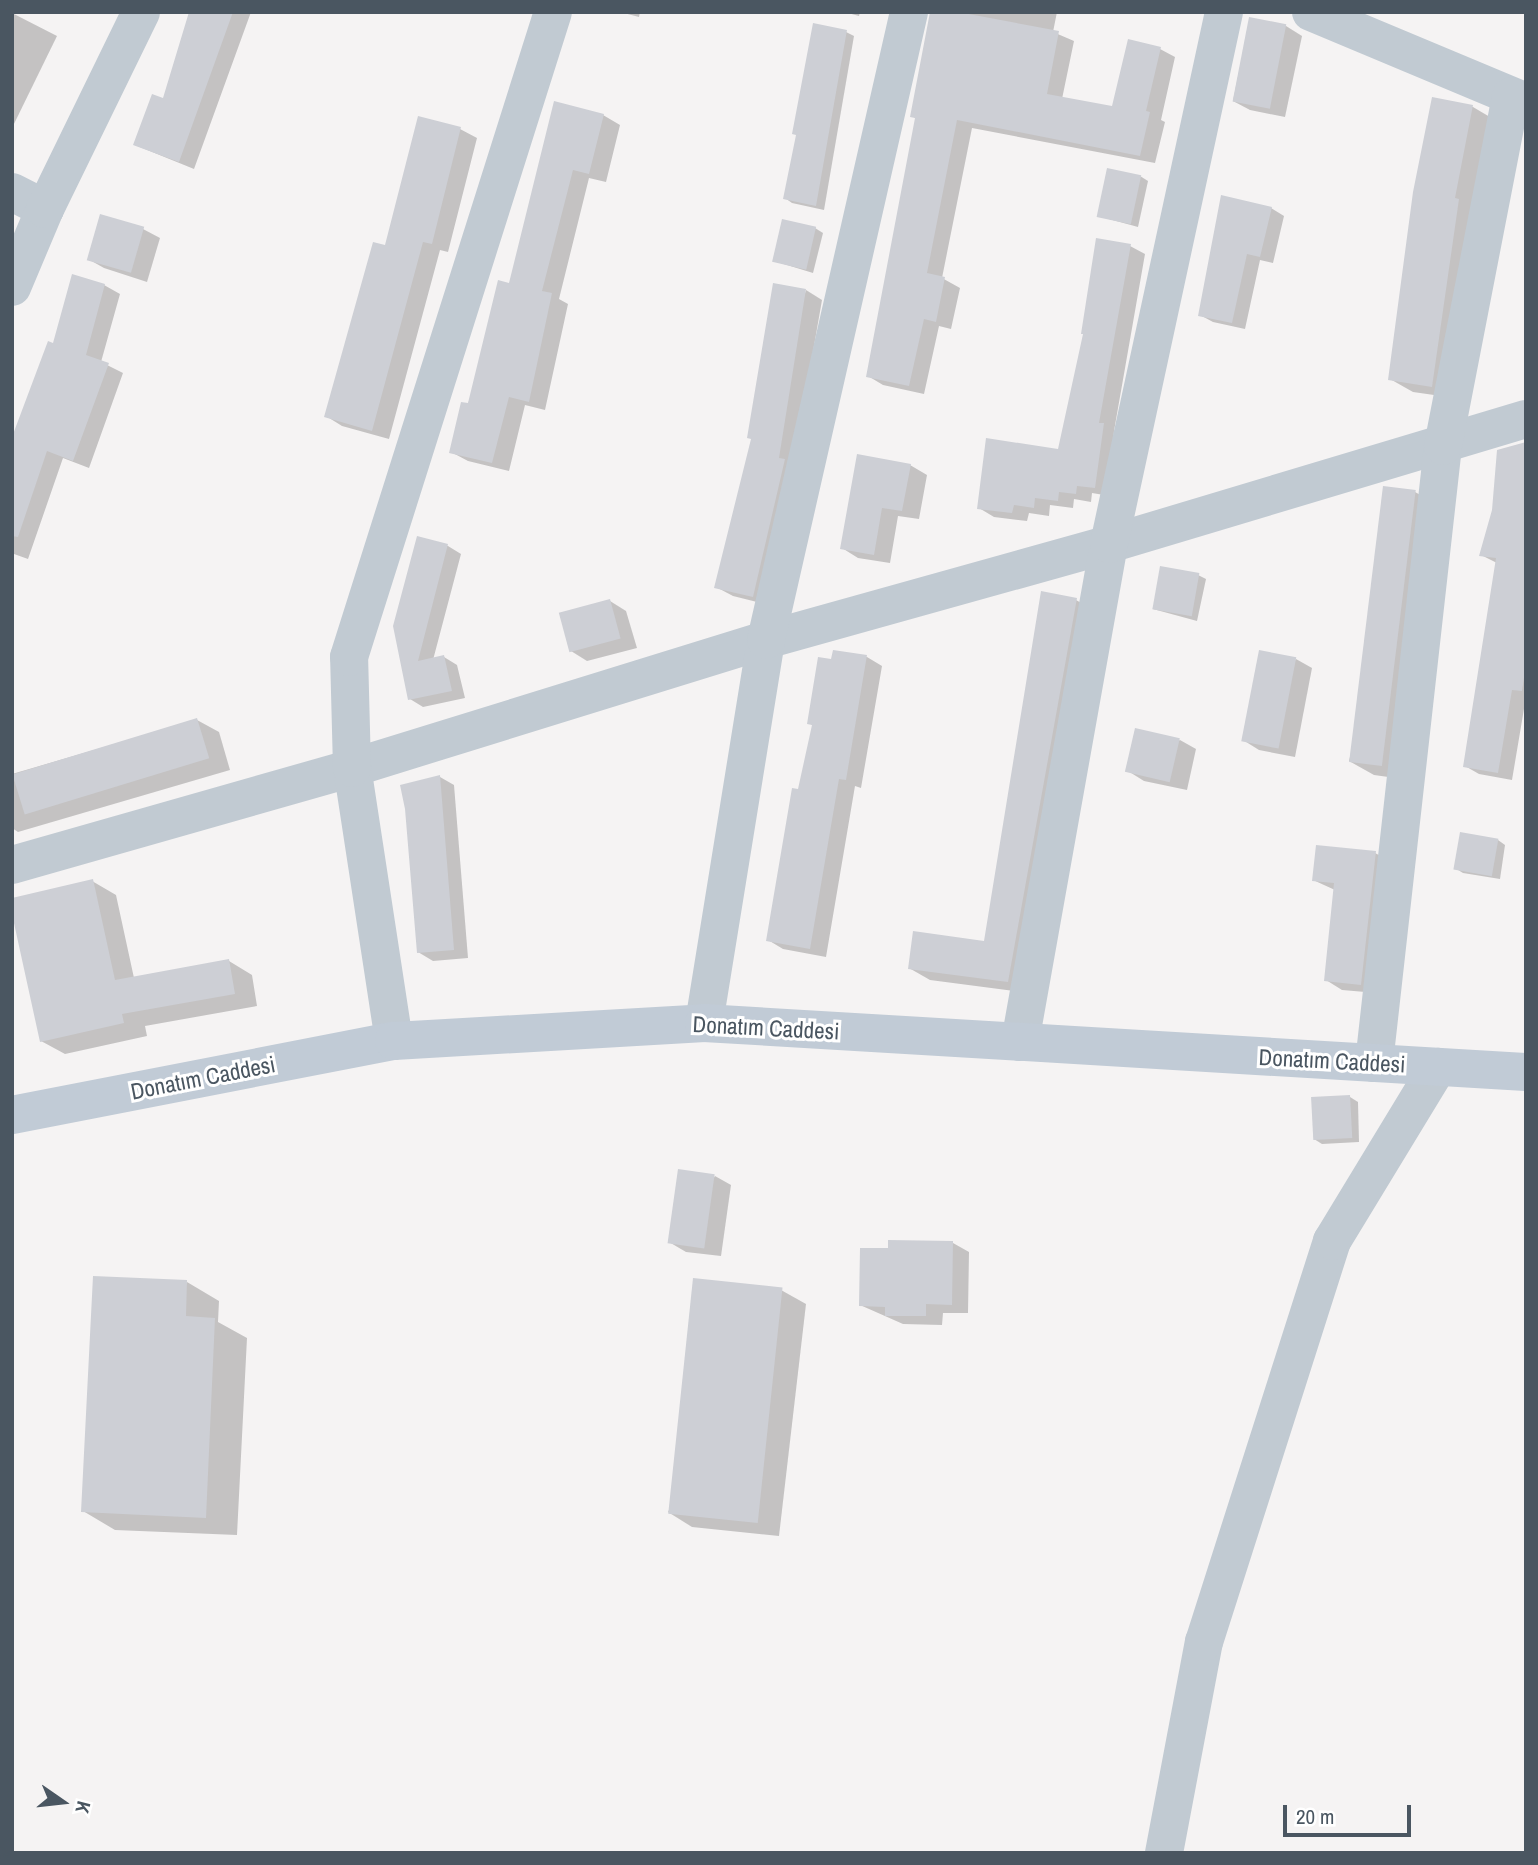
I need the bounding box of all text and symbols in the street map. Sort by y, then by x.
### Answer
street label: Donatım Caddesi [692,1010,840,1046]
street label: Donatım Caddesi [1258,1043,1406,1079]
street label: Donatım Caddesi [128,1050,278,1106]
north arrow [28,1767,98,1837]
scale bar [1286,1792,1414,1836]
text: K [69,1798,97,1816]
text: 20 m [1296,1802,1334,1831]

